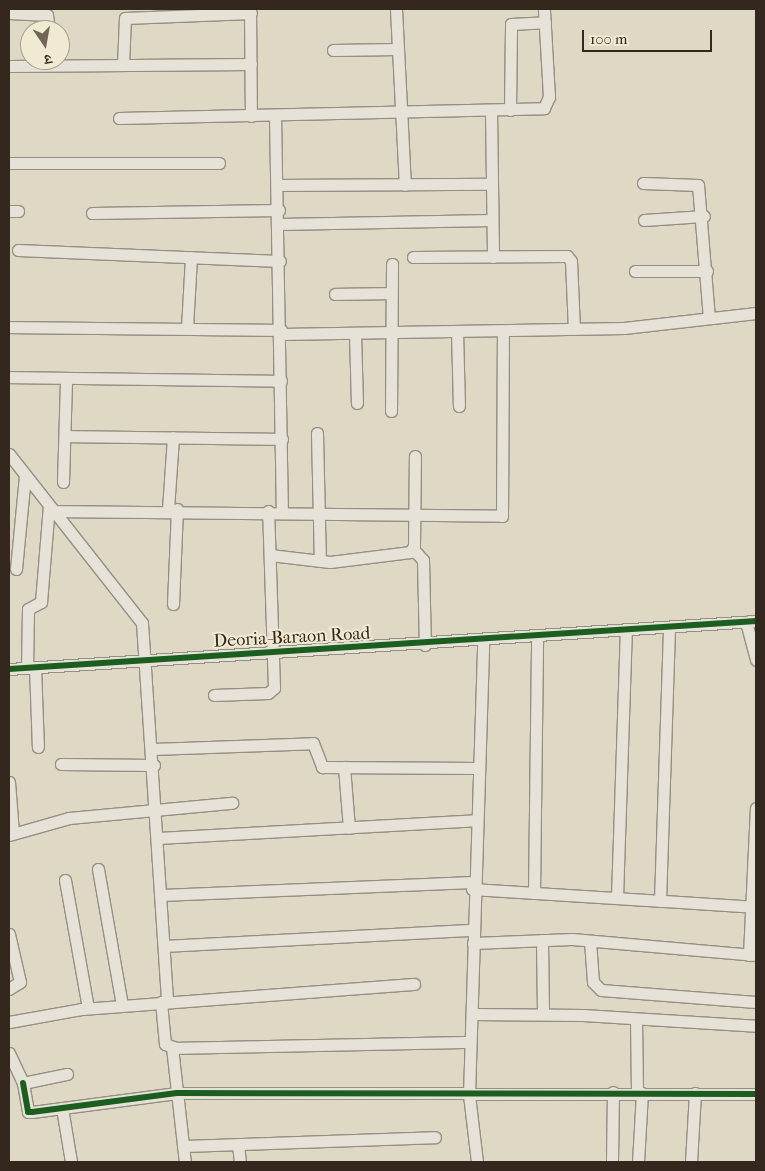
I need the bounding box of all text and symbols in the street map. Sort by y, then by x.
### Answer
north arrow [20,20,70,70]
scale bar [585,20,715,52]
text: 100 m [590,30,628,48]
text: उ [43,50,53,68]
street label: Deoria-Baraon Road [213,623,371,653]

